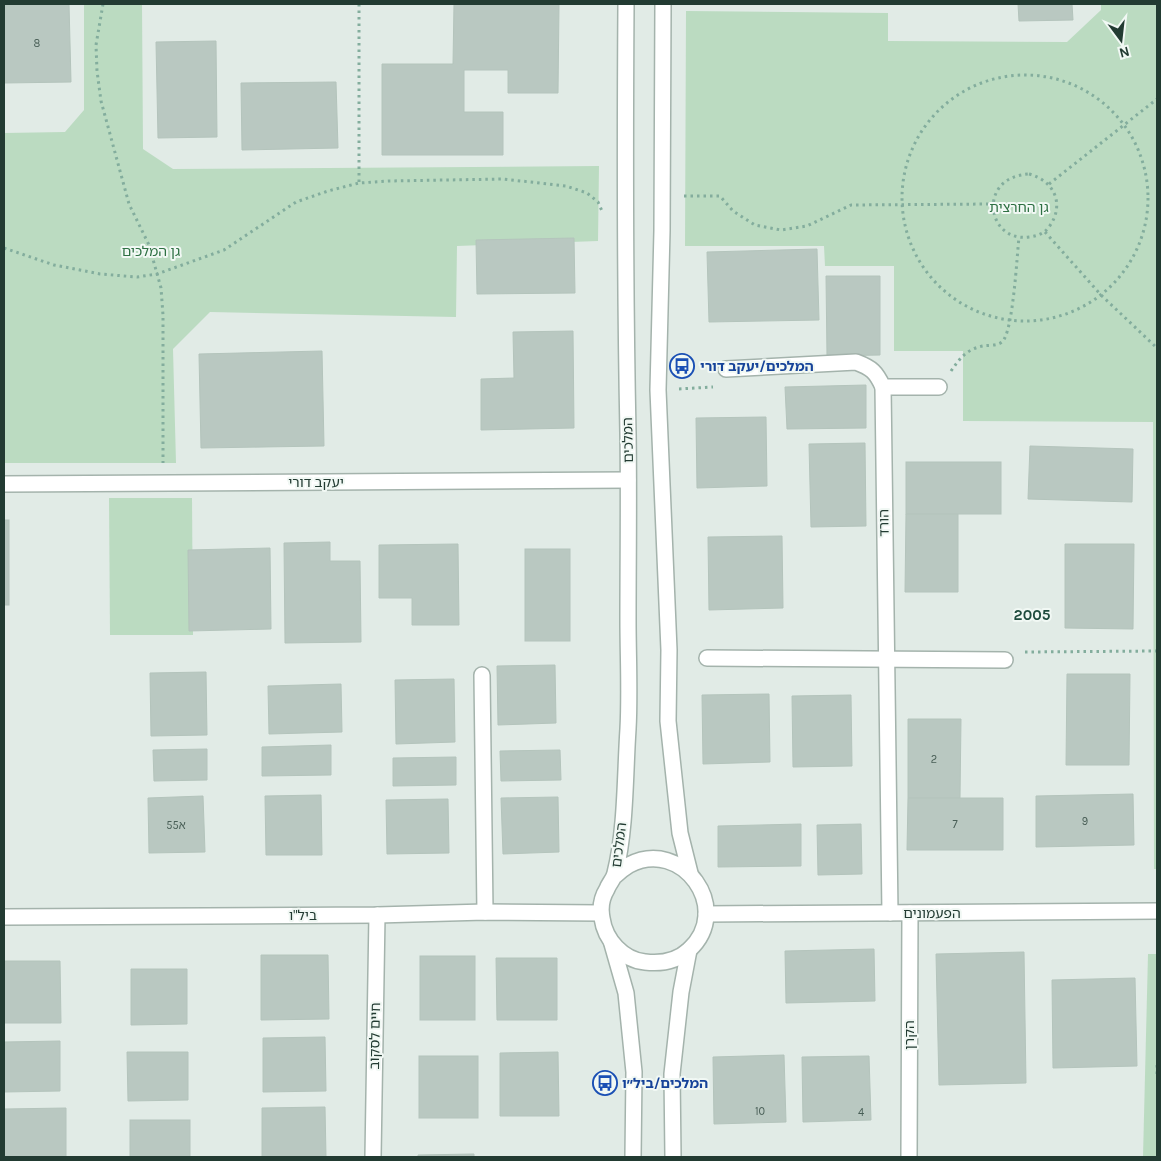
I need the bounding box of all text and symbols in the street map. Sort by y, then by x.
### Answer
north arrow [1096,15,1146,65]
house number: 8 [34,37,41,50]
text: N [1117,43,1131,62]
park label: גן החרצית [989,199,1049,216]
park label: גן המלכים [122,243,180,260]
bus stop icon: המלכים/יעקב דורי [669,353,695,379]
place label: המלכים/יעקב דורי [700,358,814,375]
street label: המלכים [619,417,637,463]
street label: יעקב דורי [288,474,344,491]
street label: הורד [875,509,893,537]
district label: 2005 [1014,606,1051,624]
house number: 2 [931,753,937,766]
house number: 9 [1082,815,1088,828]
house number: 7 [952,818,958,831]
house number: 55א [166,819,186,832]
street label: המלכים [608,821,630,869]
street label: הפעמונים [903,905,961,922]
street label: ביל"ו [289,907,317,924]
street label: חיים לסקוב [366,1002,384,1070]
street label: הקרן [901,1020,918,1050]
bus stop icon: המלכים/ביל״ו [592,1070,618,1096]
place label: המלכים/ביל״ו [622,1075,708,1092]
house number: 10 [755,1105,765,1118]
house number: 4 [858,1106,864,1119]

